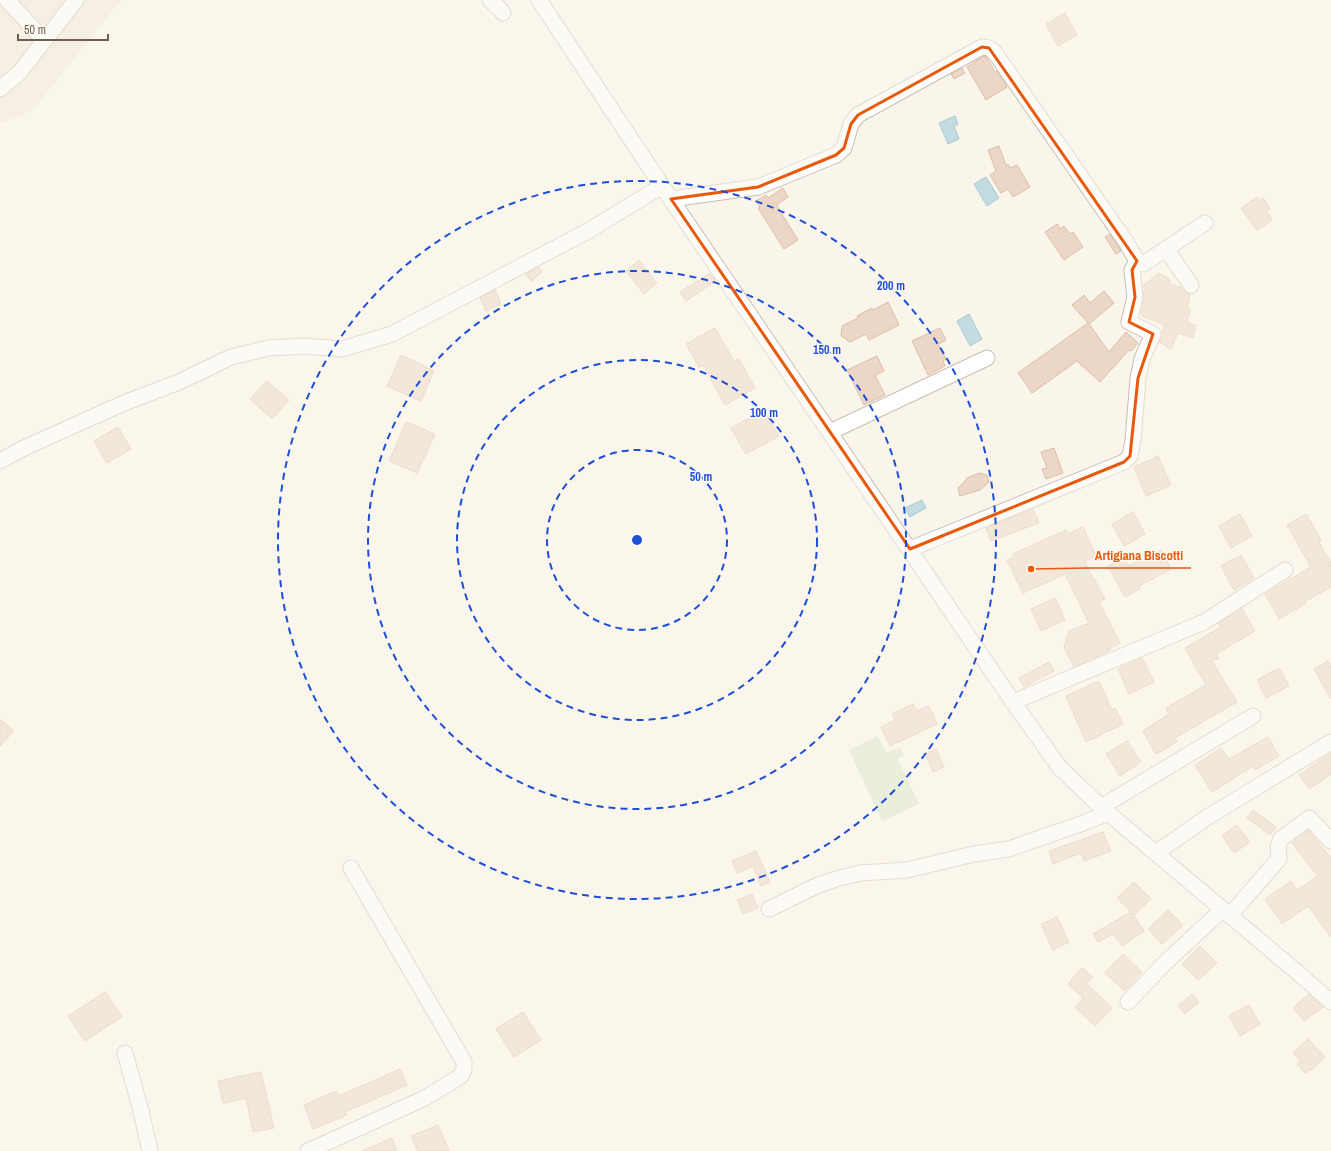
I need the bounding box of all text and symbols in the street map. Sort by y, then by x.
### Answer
scale bar [18,16,108,42]
text: 50 m [24,22,46,38]
text: 200 m [877,278,905,294]
text: 150 m [813,342,841,358]
text: 100 m [750,405,778,421]
text: 50 m [690,469,712,485]
centre of rings [630,533,644,547]
callout: Artigiana Biscotti [1087,543,1191,568]
text: Artigiana Biscotti [1095,547,1183,564]

